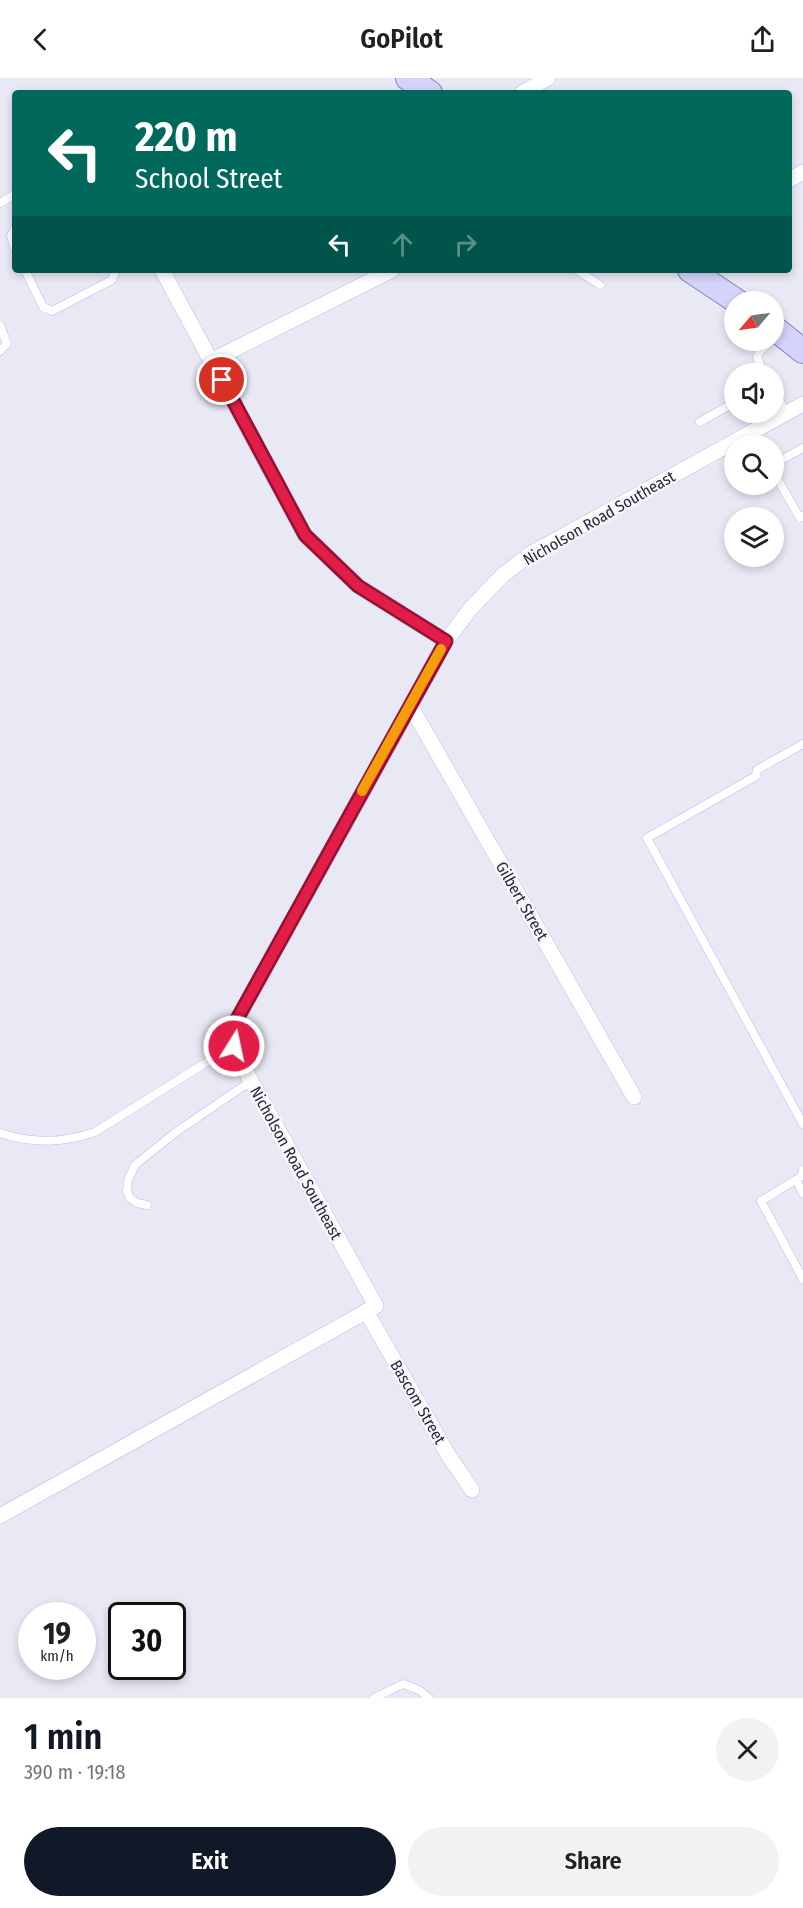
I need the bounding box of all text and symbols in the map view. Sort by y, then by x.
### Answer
icon: back [24,23,57,56]
text: GoPilot [360,23,443,55]
icon: share [746,23,779,56]
text: 220 m [135,112,238,162]
icon: left [36,114,114,192]
text: School Street [135,163,282,195]
icon: left [323,228,356,261]
icon: ahead [386,228,419,261]
icon: right [449,228,482,261]
north arrow [724,291,784,351]
map controls [724,291,784,567]
pin [196,354,247,405]
icon: arrive [205,363,238,396]
button: sound [724,363,784,423]
button: search [724,435,784,495]
street label: Nicholson Road Southeast [520,466,679,569]
button: layers [724,507,784,567]
street label: Gilbert Street [492,858,553,944]
position arrow [202,1014,266,1078]
street label: Nicholson Road Southeast [246,1083,346,1243]
street label: Bascom Street [386,1357,450,1448]
speed limit sign: 30 [108,1602,186,1680]
text: 19 [43,1616,71,1652]
text: km/h [40,1647,74,1665]
text: 1 min [24,1715,102,1759]
button: close [716,1718,779,1781]
text: 390 m · 19:18 [24,1760,125,1784]
button: Exit [24,1827,396,1896]
button: Share [408,1827,779,1896]

